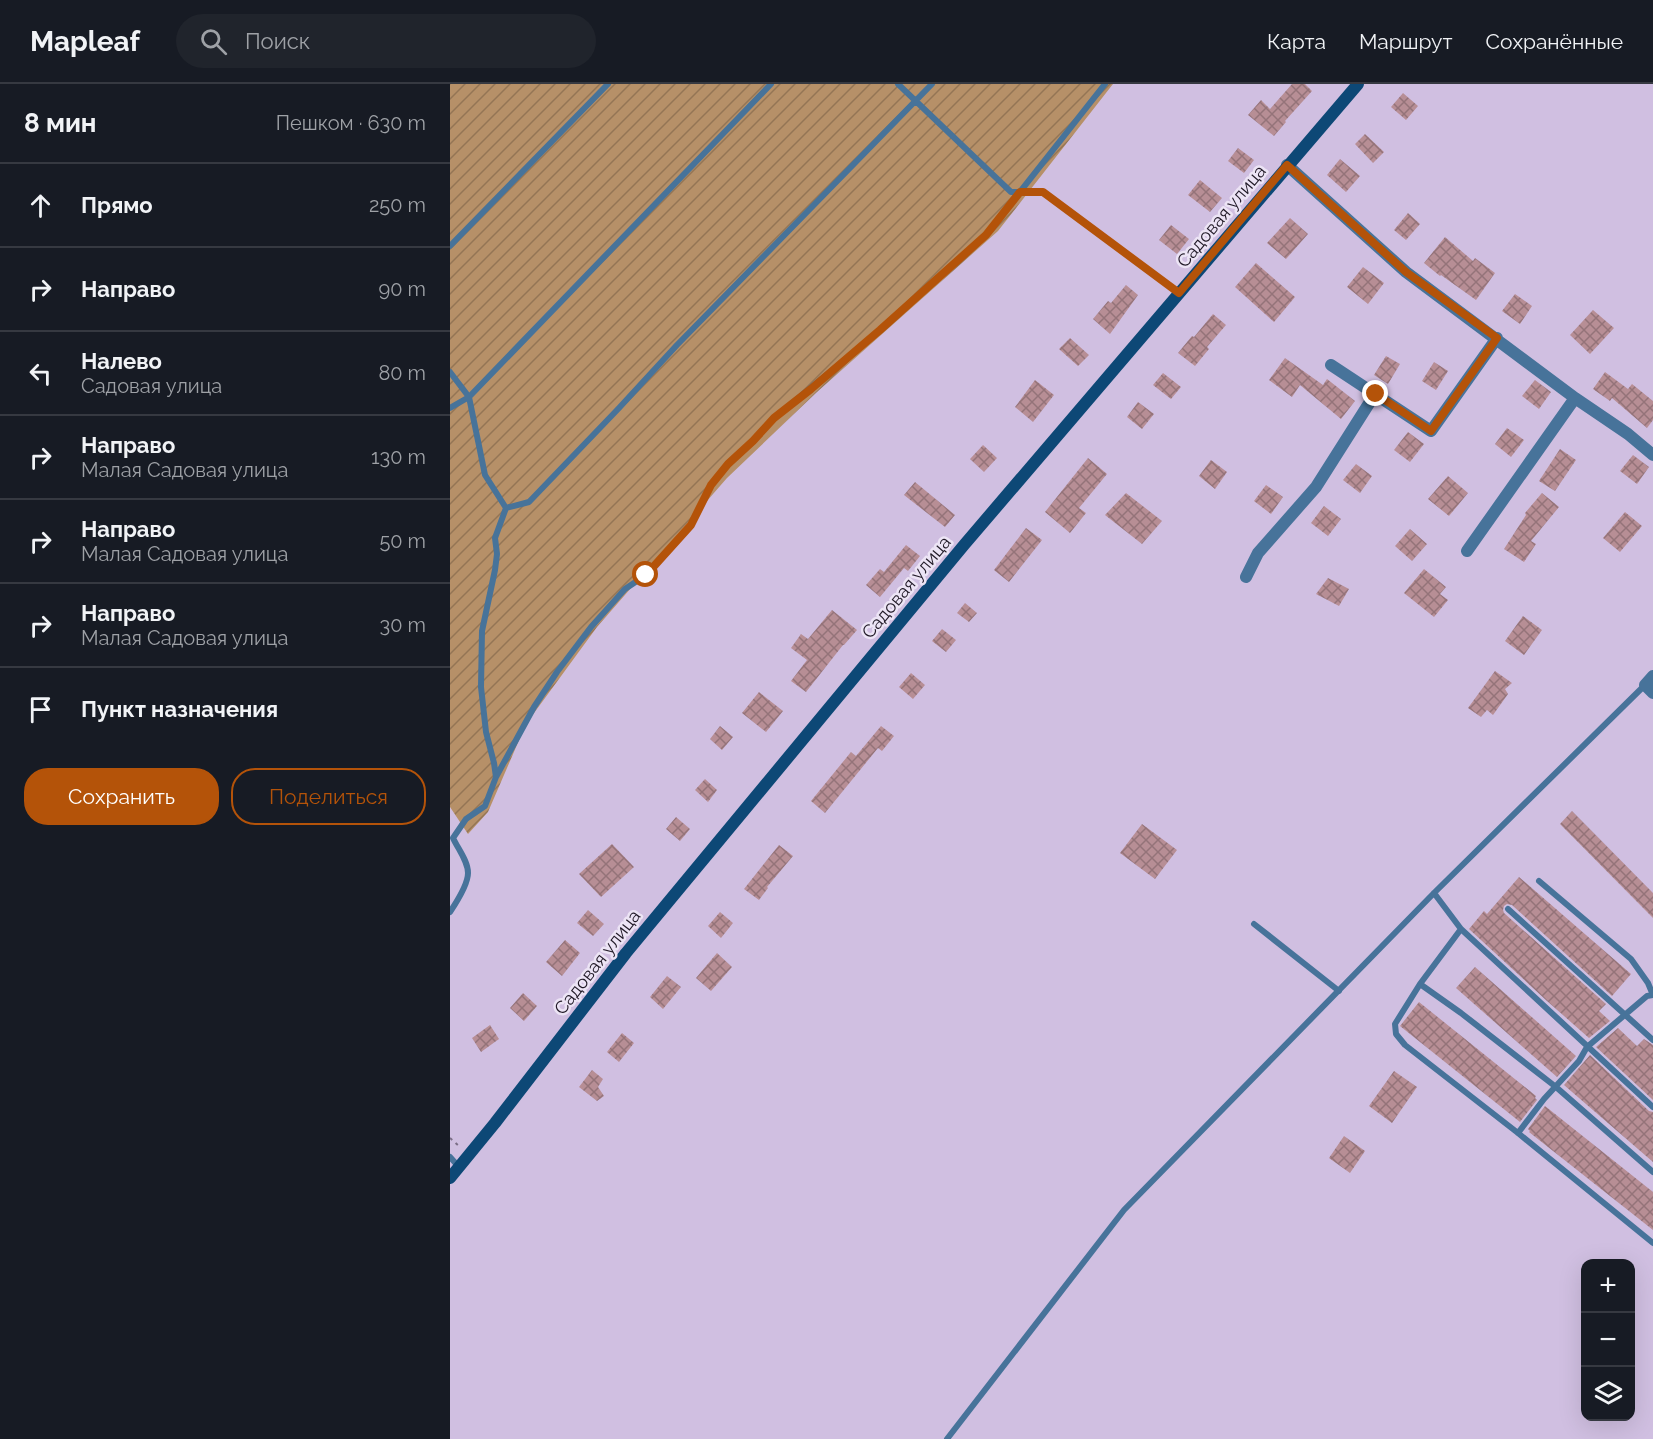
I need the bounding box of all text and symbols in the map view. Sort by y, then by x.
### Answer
search box [176,14,596,68]
text: Mapleaf [30,25,140,58]
icon: search [197,25,230,58]
text: Поиск [245,28,310,54]
text: Карта [1267,29,1326,54]
text: Маршрут [1359,29,1452,54]
text: Сохранённые [1485,29,1623,54]
text: 8 мин [24,108,97,138]
text: Пешком · 630 m [276,111,426,135]
street label: Садовая улица [1172,161,1270,271]
icon: ahead [24,189,57,222]
text: Прямо [81,192,153,218]
text: 250 m [369,193,426,217]
icon: right [24,273,57,306]
text: Направо [81,276,175,302]
text: 90 m [379,277,426,301]
text: Налево [81,348,162,374]
icon: left [24,357,57,390]
text: 80 m [378,361,426,385]
text: Садовая улица [81,374,222,398]
route end [1362,380,1388,406]
text: Направо [81,432,175,458]
icon: right [24,441,57,474]
text: 130 m [371,445,426,469]
text: Малая Садовая улица [81,458,288,482]
text: Направо [81,516,175,542]
icon: right [24,525,57,558]
text: 50 m [379,529,426,553]
street label: Садовая улица [857,532,955,642]
text: Малая Садовая улица [81,542,288,566]
route start [632,561,658,587]
text: Направо [81,600,175,626]
icon: right [24,609,57,642]
text: 30 m [380,613,426,637]
text: Малая Садовая улица [81,626,288,650]
icon: arrive [24,693,57,726]
text: Пункт назначения [81,696,278,722]
button: Сохранить [24,768,219,825]
button: Поделиться [231,768,426,825]
street label: Садовая улица [550,905,644,1019]
map controls [1581,1259,1635,1421]
button: + [1581,1259,1635,1313]
button: − [1581,1313,1635,1367]
button: layers [1581,1367,1635,1421]

